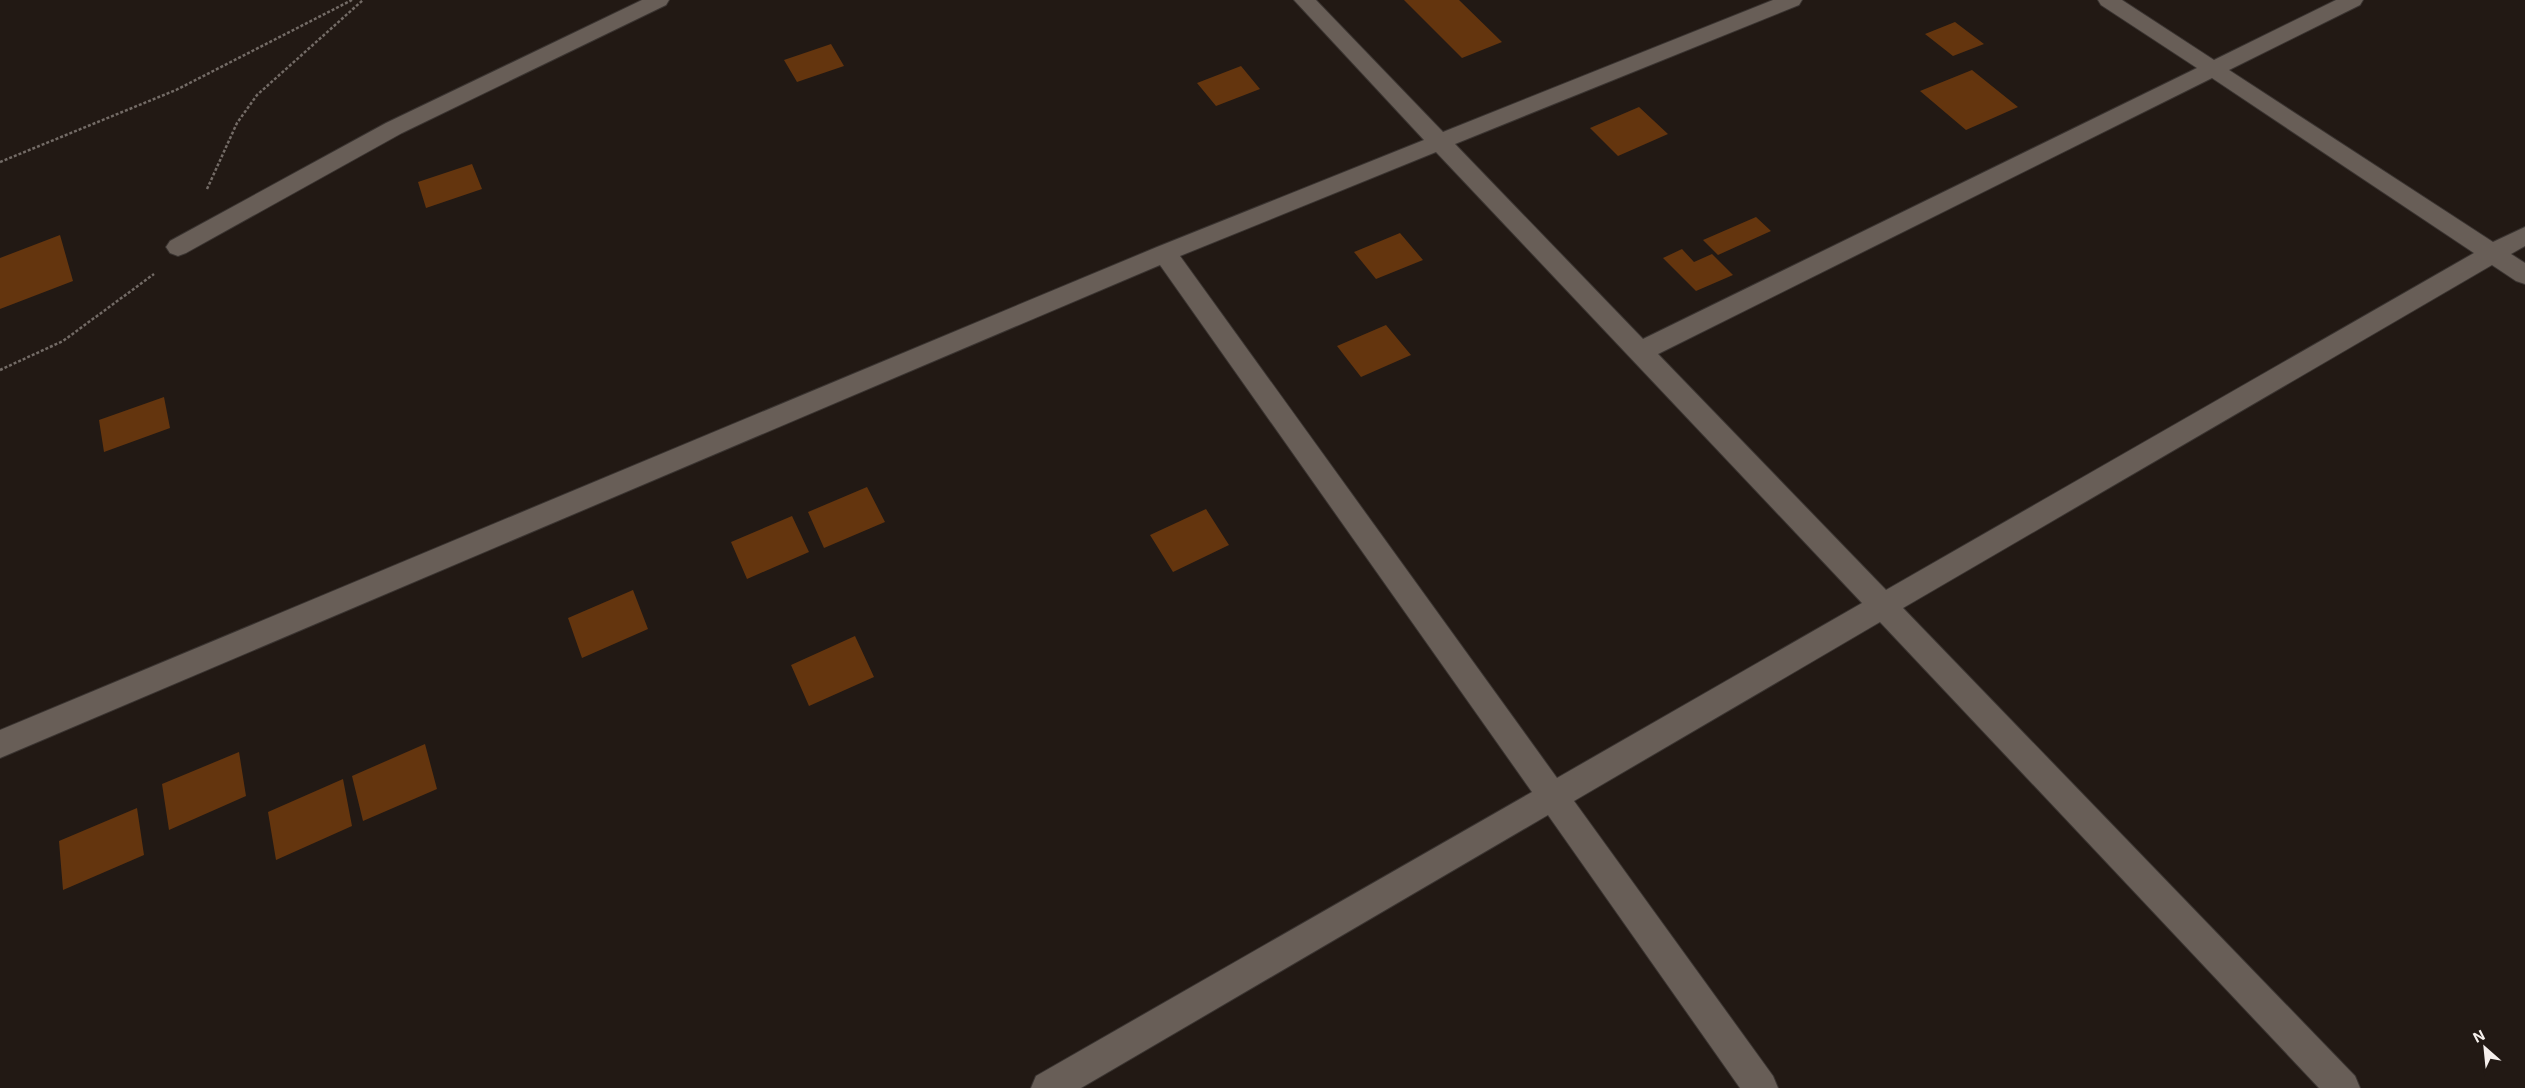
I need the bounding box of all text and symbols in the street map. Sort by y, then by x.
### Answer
north arrow [2460,1023,2510,1073]
text: N [2470,1026,2487,1046]

